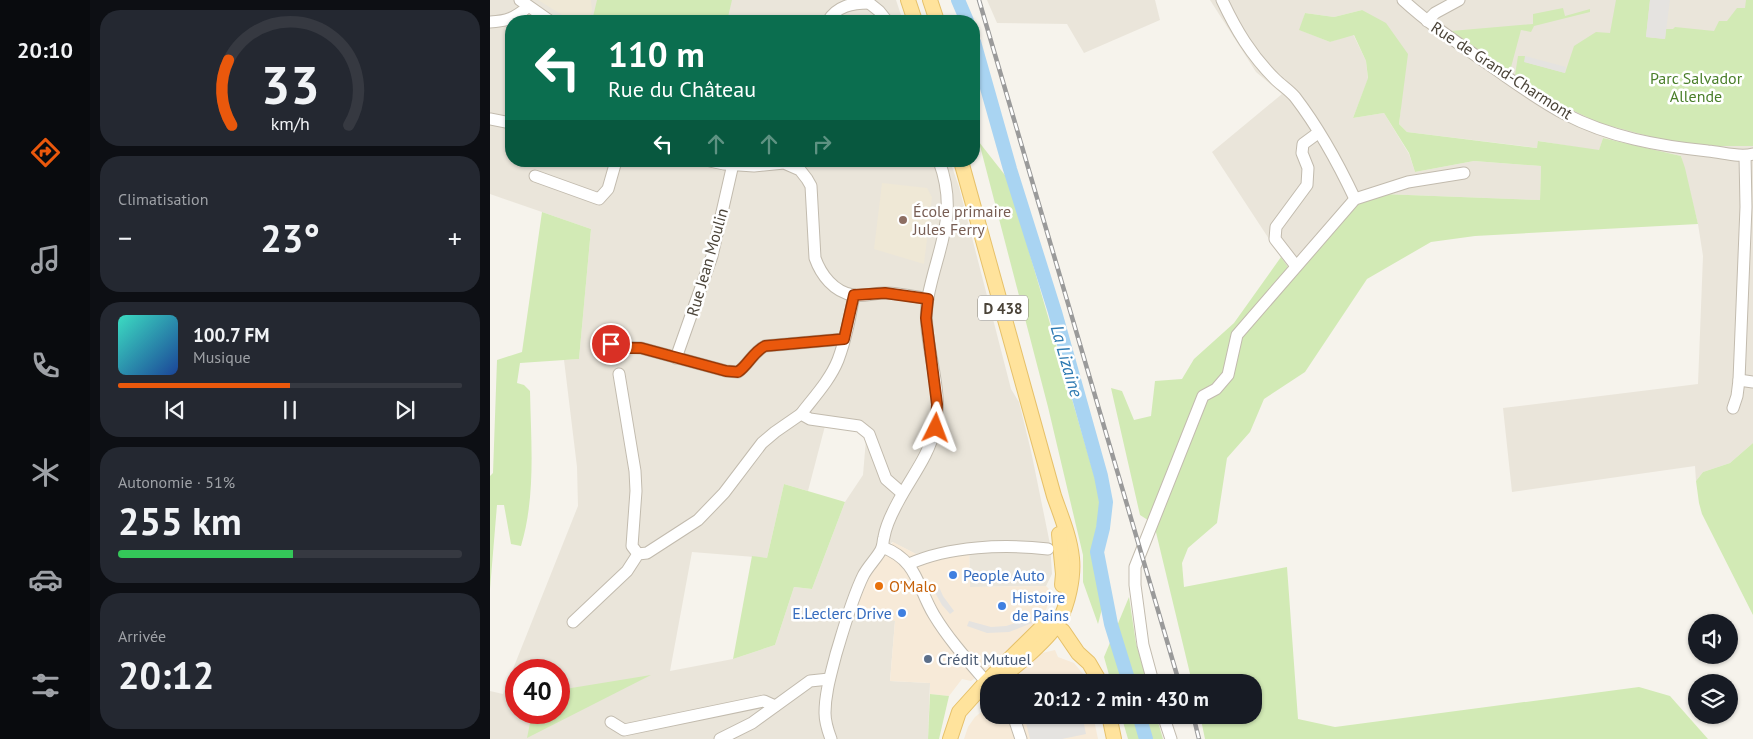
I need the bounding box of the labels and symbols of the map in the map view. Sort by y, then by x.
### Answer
street label: Rue de Grand-Charmont [1427,17,1577,124]
park label: Parc Salvador Allende [1650,68,1743,106]
place label: École primaire Jules Ferry [912,201,1011,239]
street label: Rue Jean Moulin [682,206,732,318]
marker: École primaire Jules Ferry [897,214,909,226]
road number: D 438 [978,296,1028,320]
water label: La Lizaine [1046,322,1088,400]
pin [590,323,632,365]
position arrow [909,401,961,453]
place label: People Auto [963,565,1045,585]
marker: People Auto [947,569,959,581]
place label: O'Malo [889,576,937,596]
marker: O'Malo [873,580,885,592]
place label: Histoire de Pains [1012,587,1069,625]
marker: Histoire de Pains [996,600,1008,612]
place label: E.Leclerc Drive [792,603,892,623]
marker: E.Leclerc Drive [896,607,908,619]
place label: Crédit Mutuel [938,649,1031,669]
marker: Crédit Mutuel [922,653,934,665]
speed limit sign: 40 [505,659,570,724]

